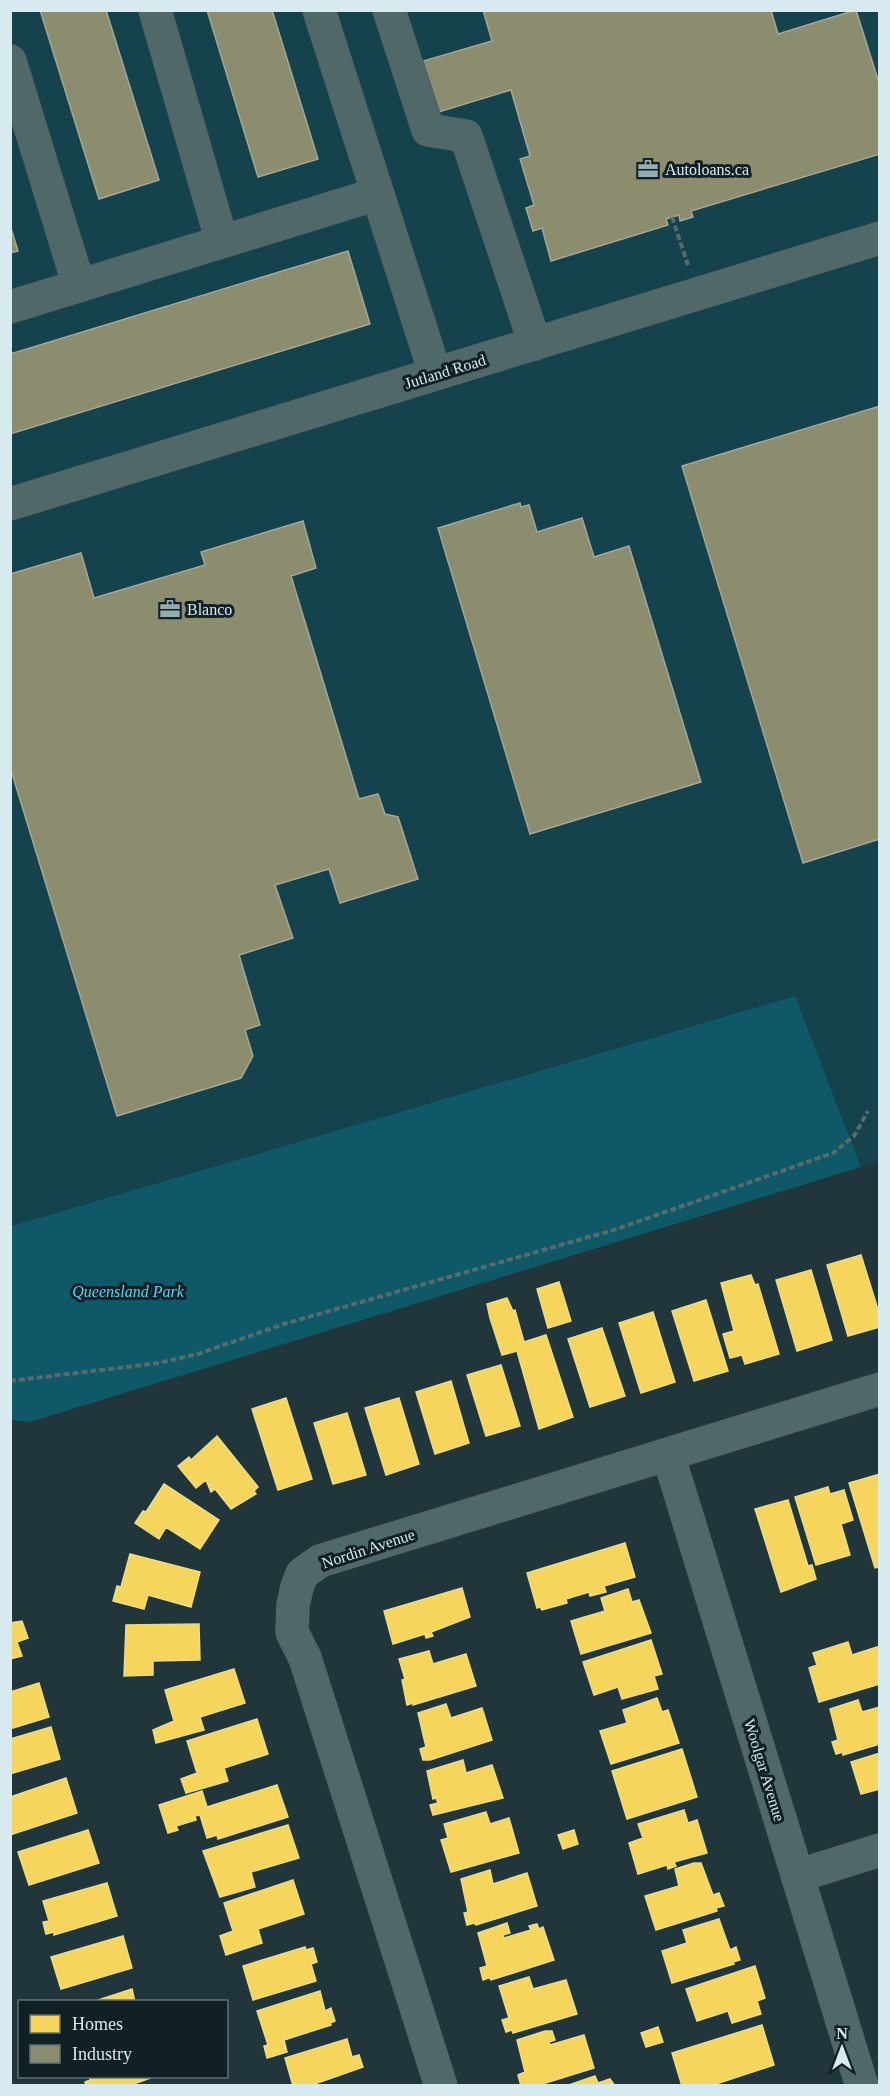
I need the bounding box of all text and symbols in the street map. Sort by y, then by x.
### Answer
office icon: Autoloans.ca [636,157,660,181]
place label: Autoloans.ca [665,161,749,178]
street label: Jutland Road [402,351,488,392]
office icon: Blanco [158,597,182,621]
place label: Blanco [187,601,232,618]
park label: Queensland Park [72,1283,185,1300]
street label: Nordin Avenue [319,1525,417,1572]
street label: Woolgar Avenue [740,1717,788,1824]
legend [18,2000,228,2078]
text: Homes [72,2014,123,2034]
north arrow [812,2018,872,2078]
text: N [836,2025,848,2042]
text: Industry [72,2044,132,2064]

